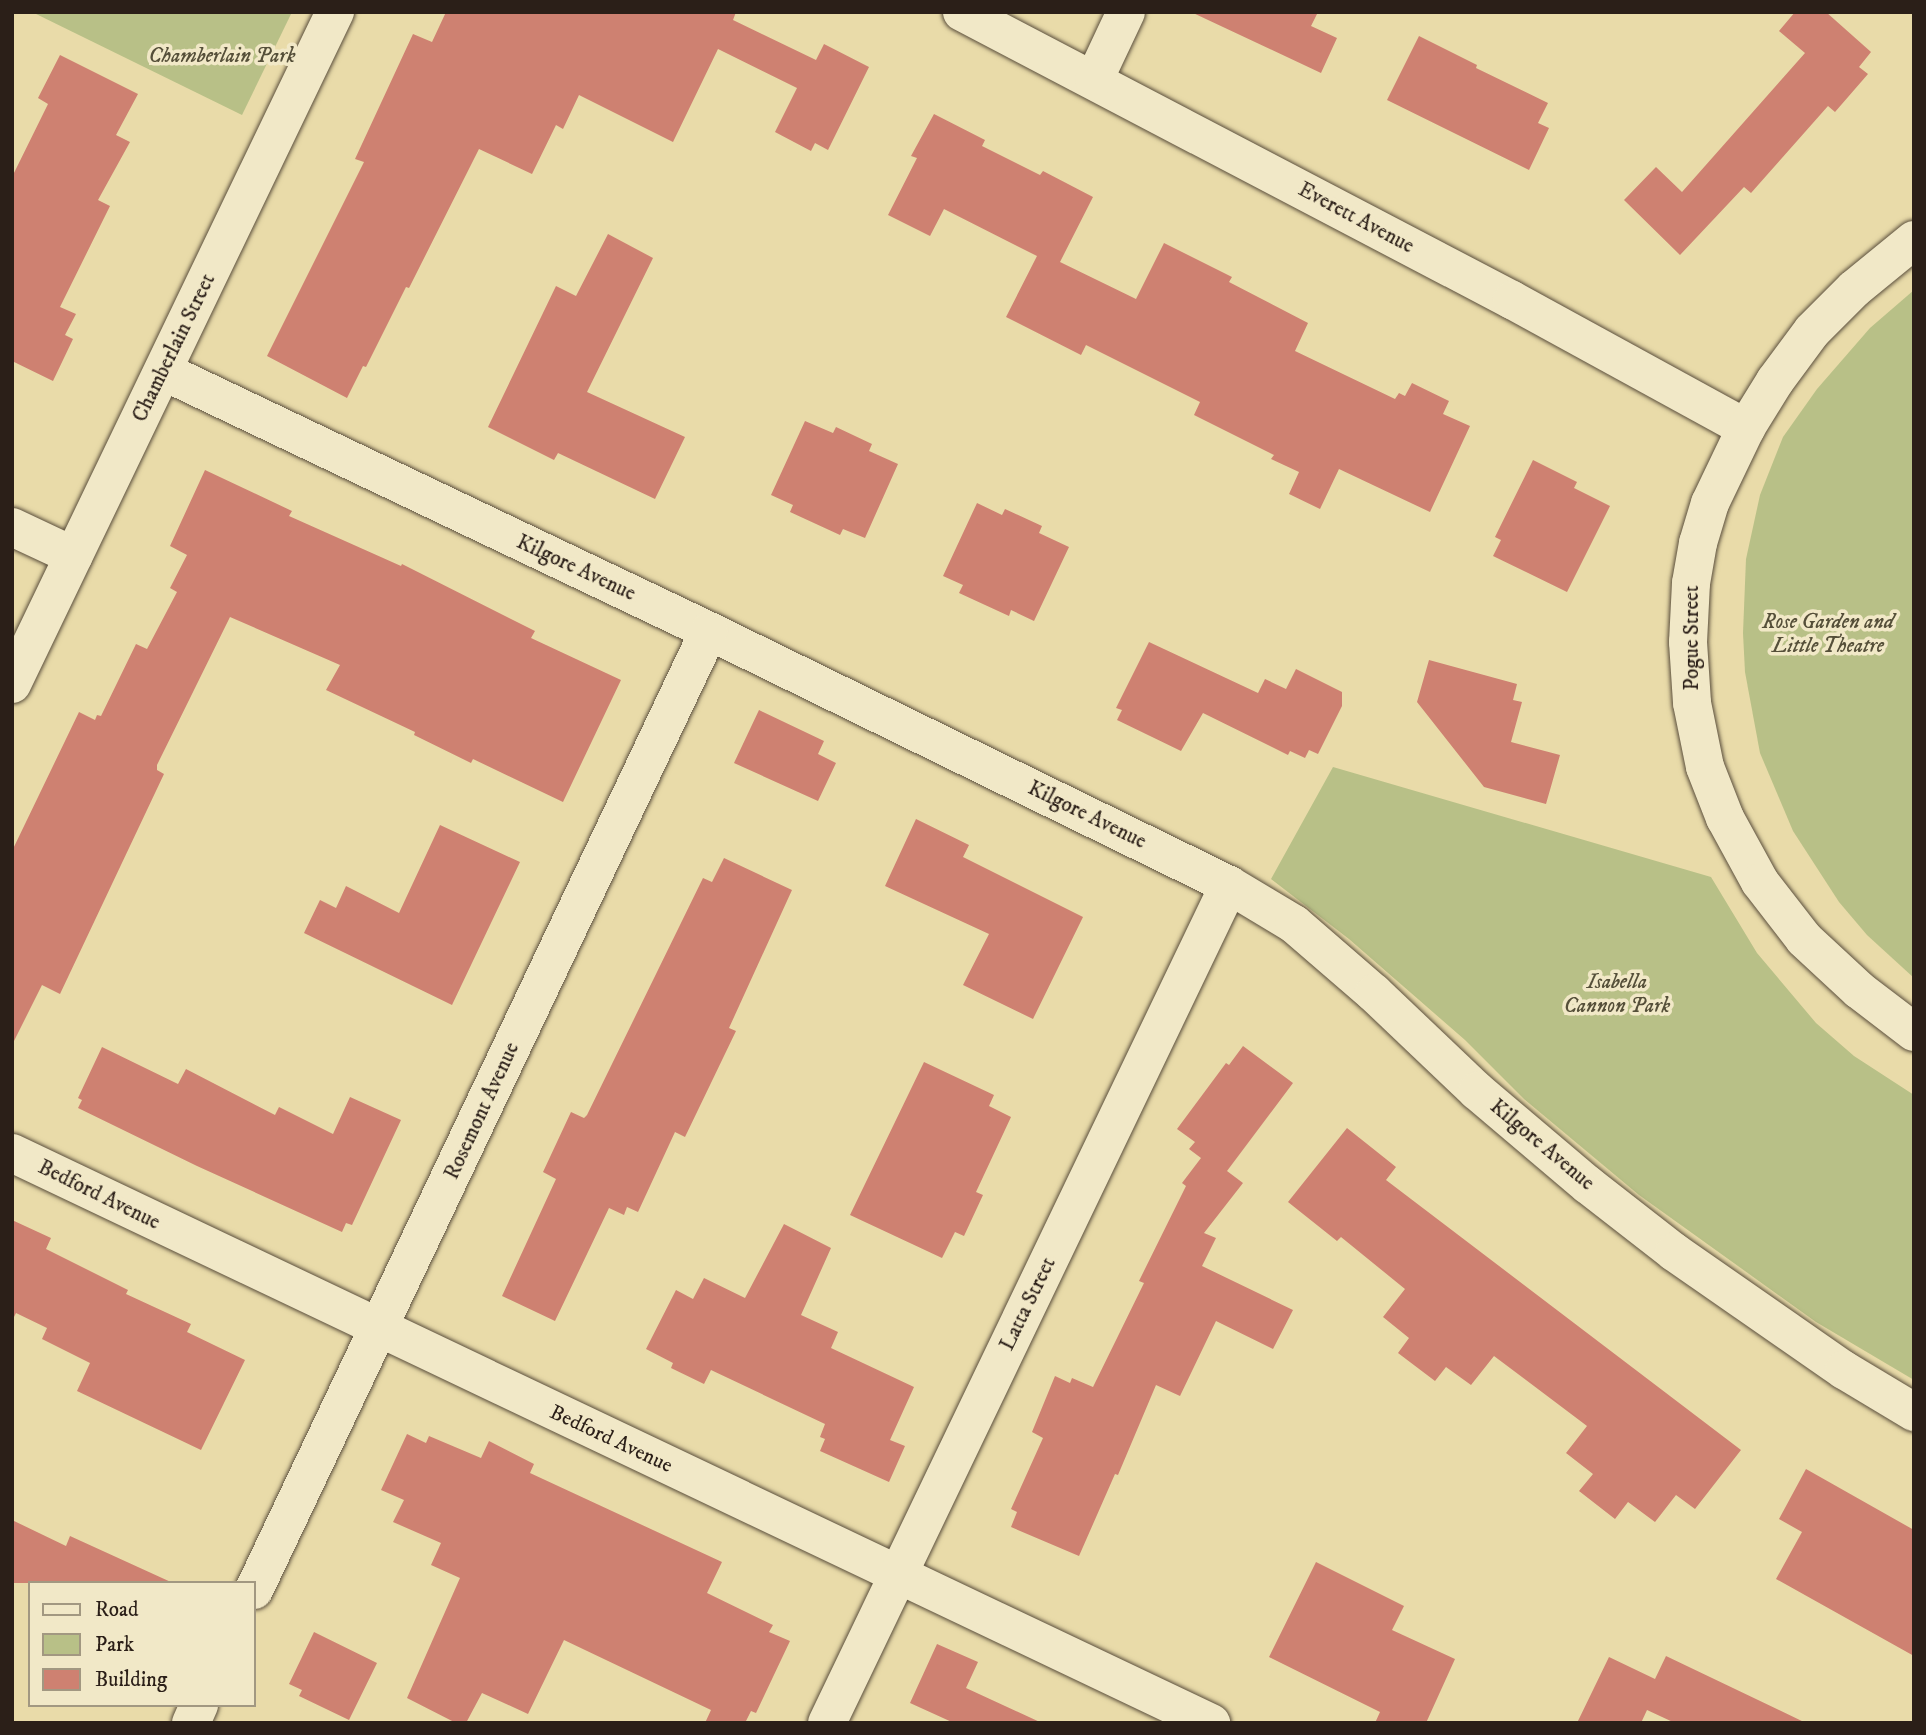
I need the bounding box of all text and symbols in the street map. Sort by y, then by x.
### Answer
park label: Chamberlain Park [149,43,295,69]
street label: Everett Avenue [1294,177,1418,259]
street label: Chamberlain Street [127,270,221,426]
street label: Kilgore Avenue [512,529,640,607]
street label: Pogue Street [1679,585,1705,691]
park label: Rose Garden and Little Theatre [1762,609,1894,659]
street label: Kilgore Avenue [1024,776,1150,854]
park label: Isabella Cannon Park [1564,969,1670,1019]
street label: Rosemont Avenue [439,1038,525,1184]
street label: Kilgore Avenue [1485,1094,1599,1196]
street label: Bedford Avenue [34,1155,164,1235]
street label: Latta Street [995,1253,1061,1355]
street label: Bedford Avenue [546,1400,676,1478]
legend [28,1581,256,1707]
text: Road [95,1597,139,1623]
text: Park [95,1632,134,1658]
text: Building [95,1667,167,1693]

